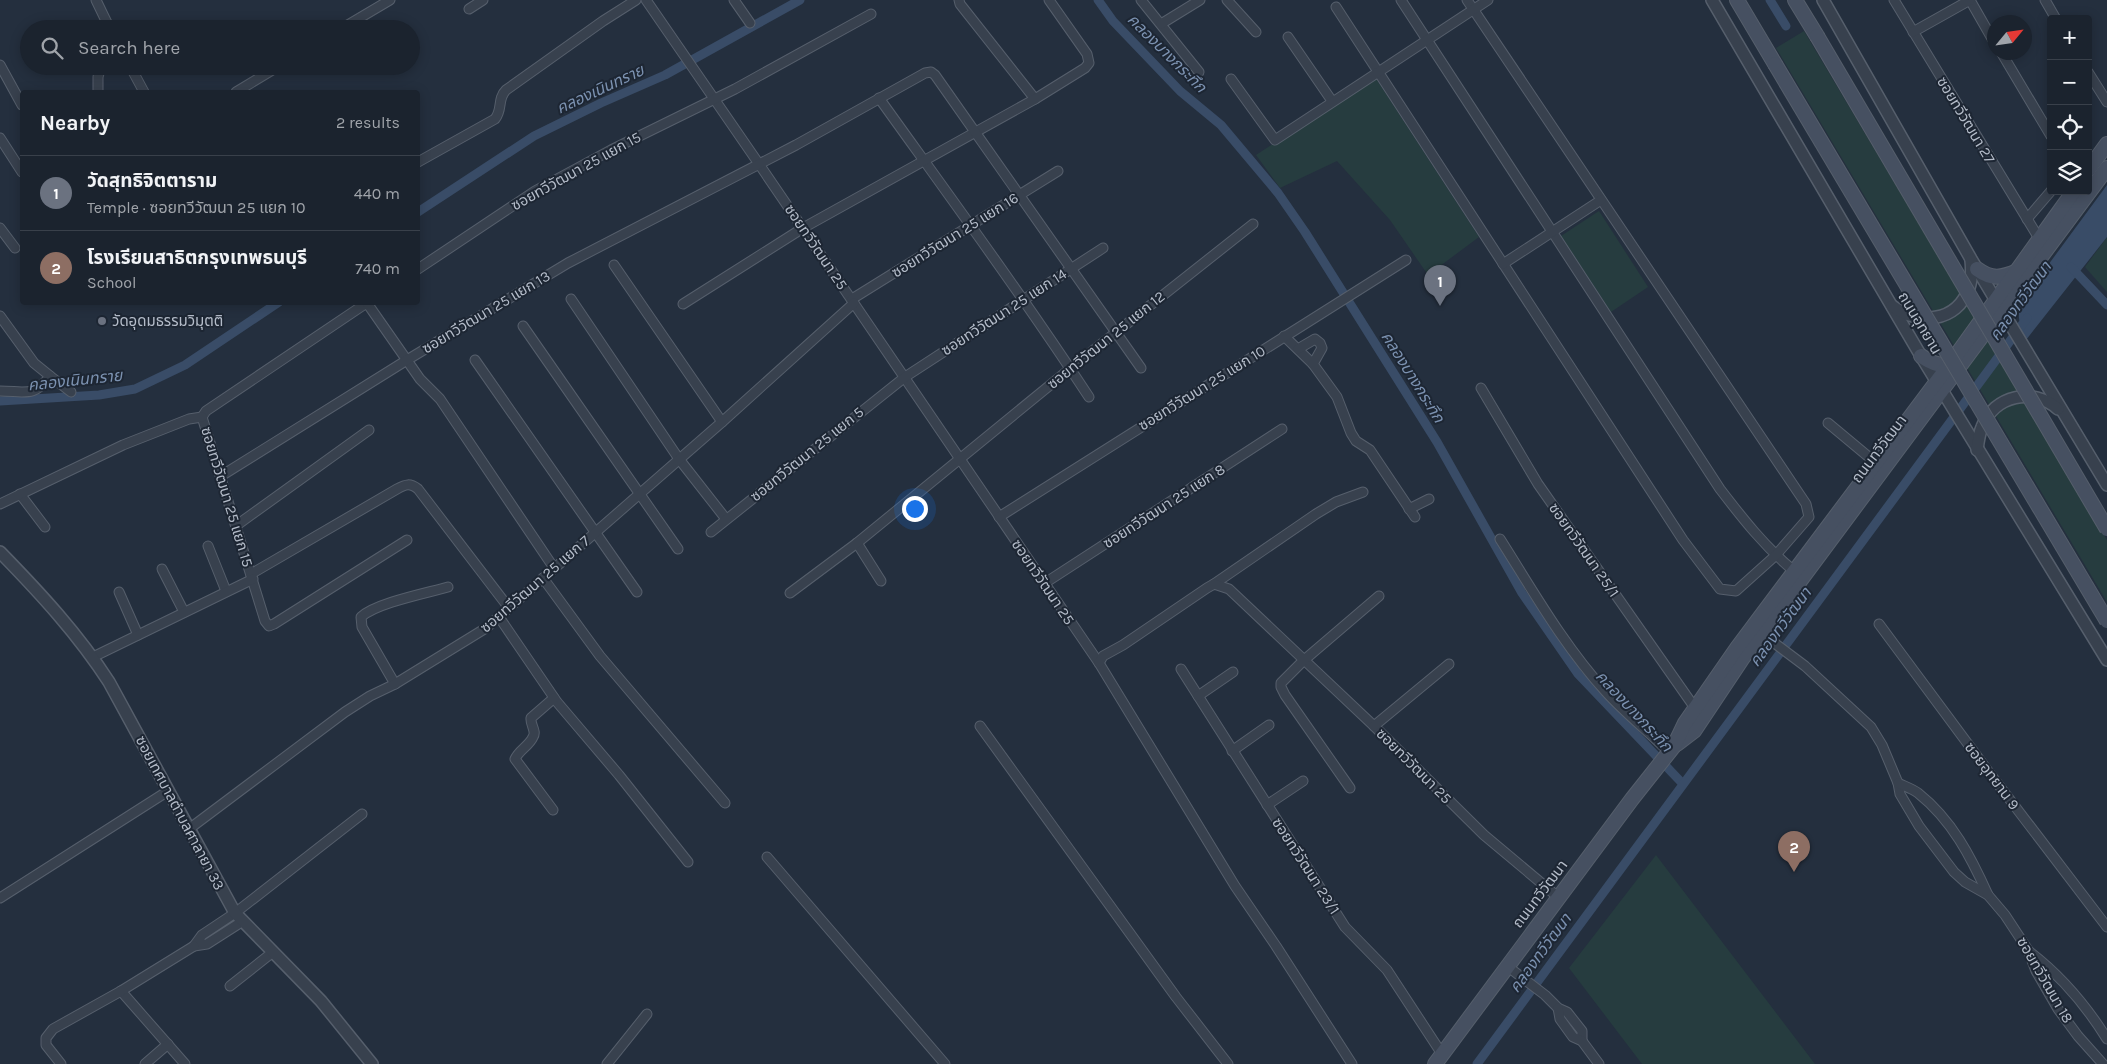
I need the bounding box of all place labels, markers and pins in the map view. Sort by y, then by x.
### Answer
pin: 1 [1424,265,1456,306]
place label: วัดอุดมธรรมวิมุตติ [112,312,223,330]
marker: วัดอุดมธรรมวิมุตติ [96,315,108,327]
pin: 2 [1778,831,1810,872]

